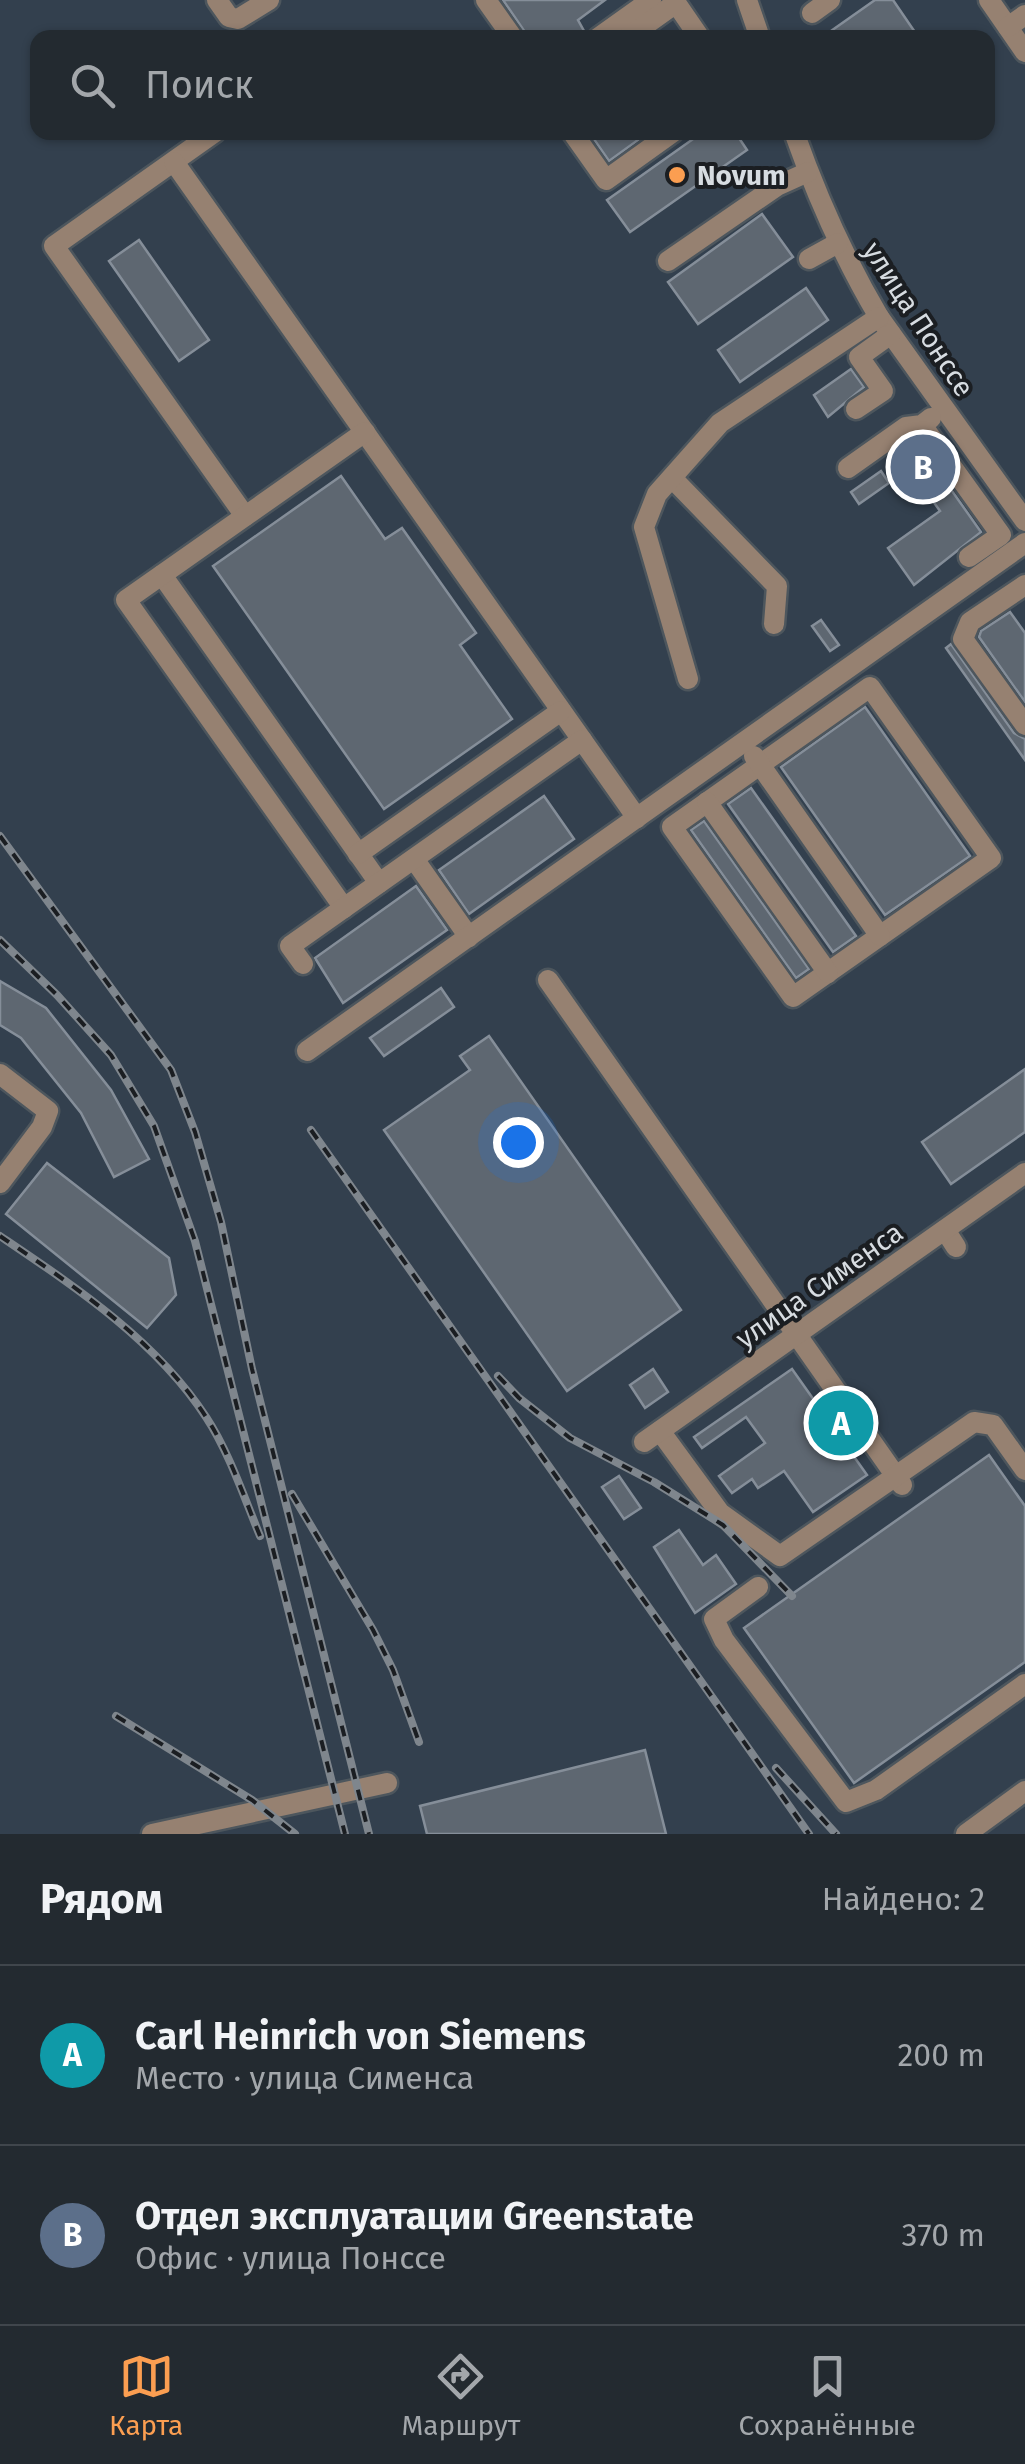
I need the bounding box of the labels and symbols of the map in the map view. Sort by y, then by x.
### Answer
place label: Novum [697,159,786,192]
marker: Novum [666,164,688,186]
street label: улица Понссе [856,236,981,403]
pin: B [890,430,956,504]
your location [493,1117,544,1168]
street label: улица Сименса [729,1216,909,1355]
pin: A [808,1386,874,1460]

